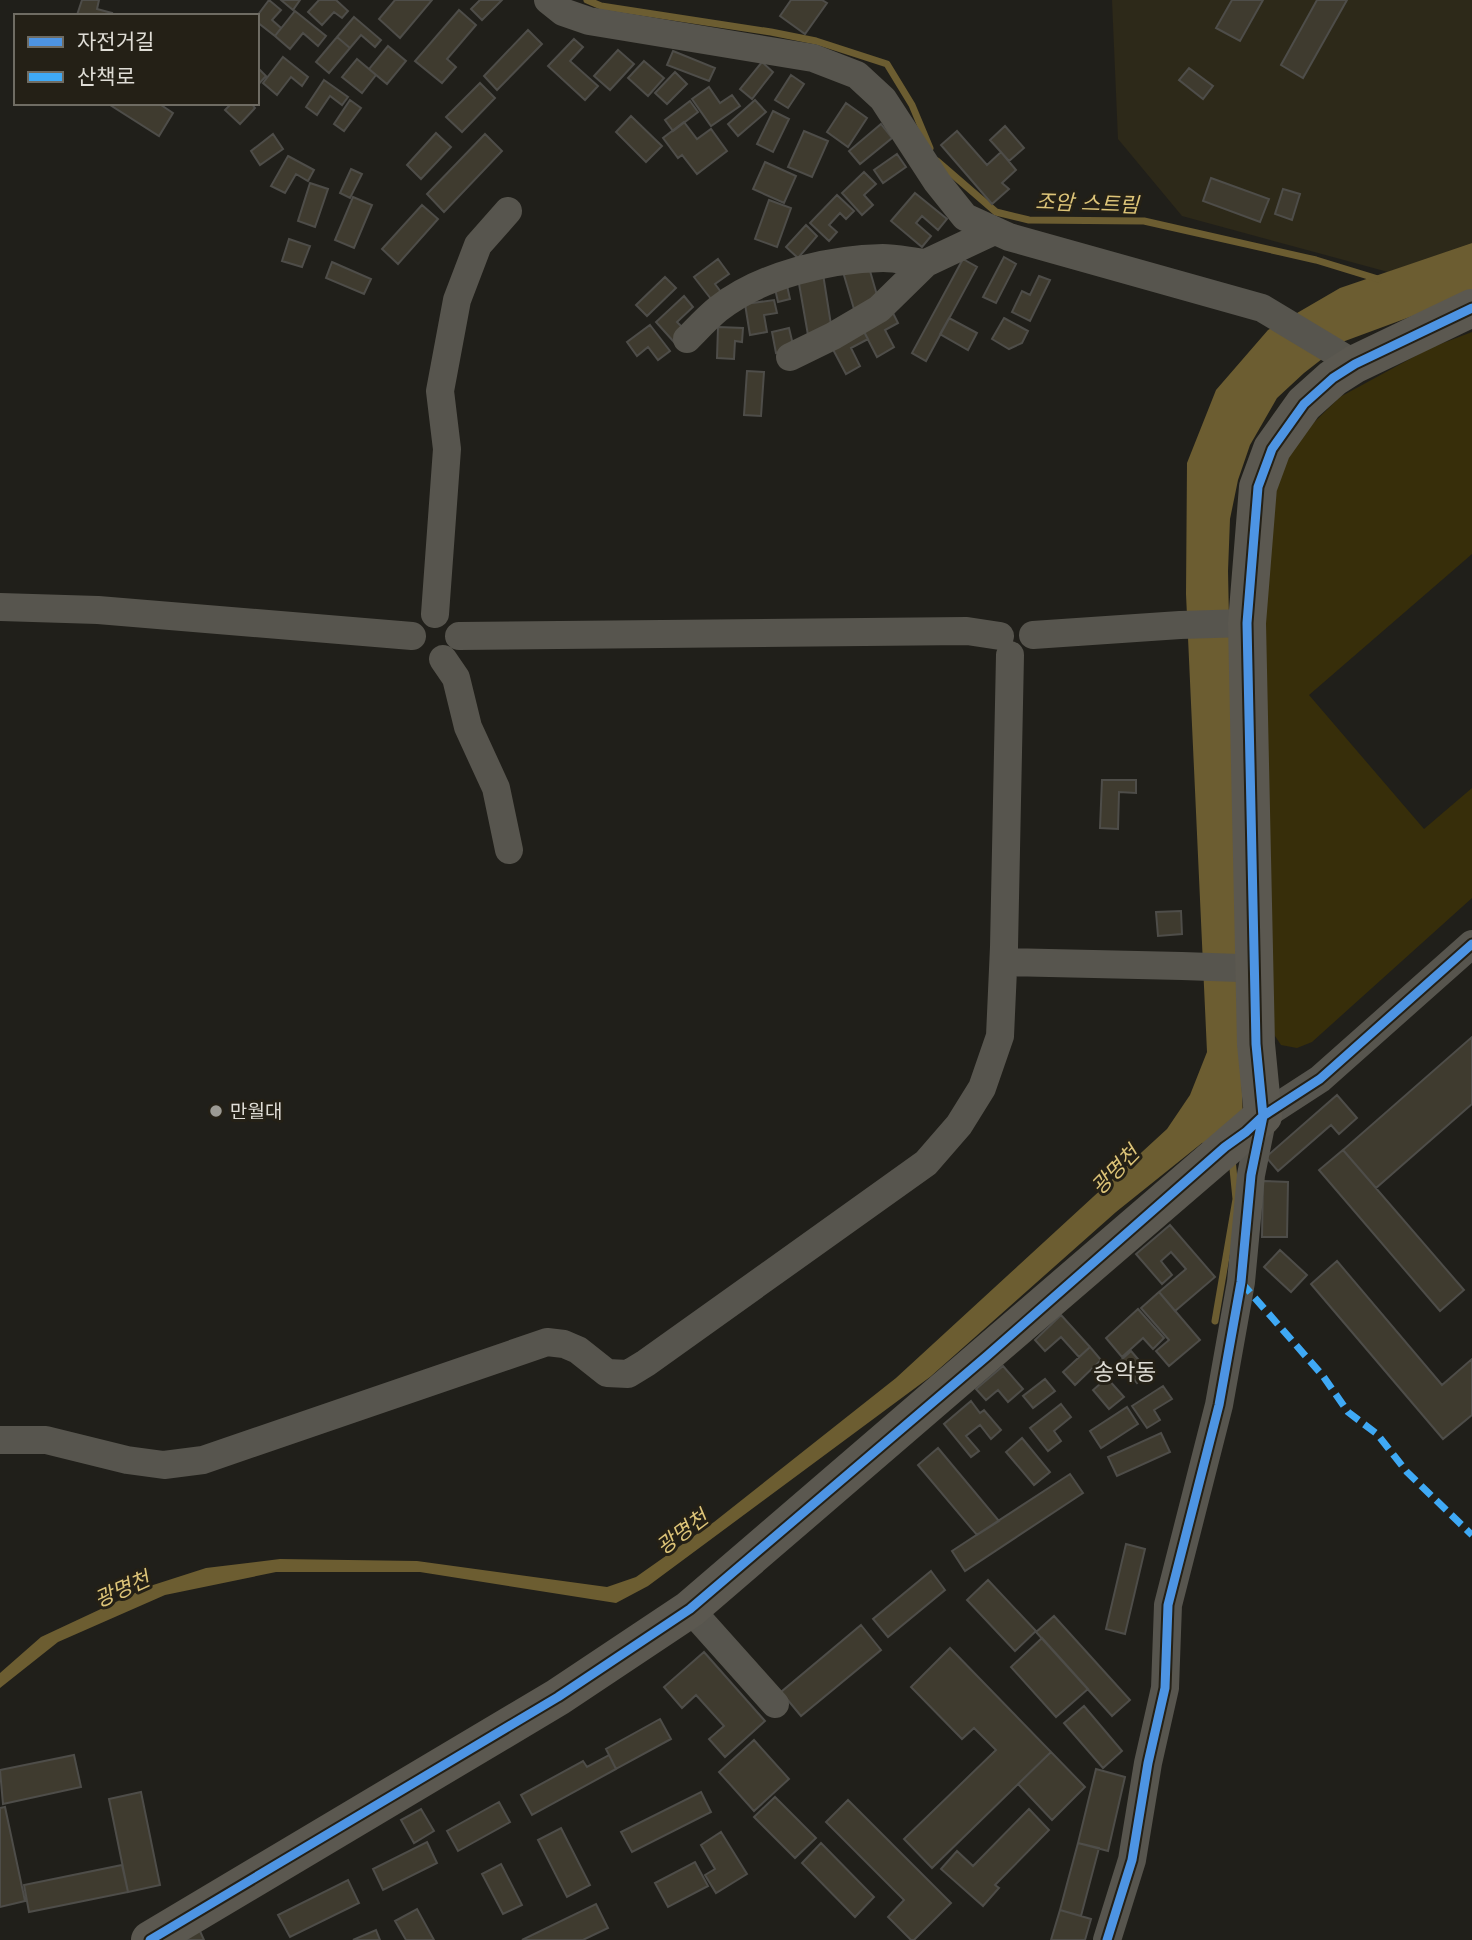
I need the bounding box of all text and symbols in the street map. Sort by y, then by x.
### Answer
legend [14,14,259,105]
text: 자전거길 [77,29,154,54]
text: 산책로 [77,64,135,89]
water label: 조암 스트림 [1035,189,1141,217]
place label: 만월대 [230,1100,282,1123]
marker: 만월대 [208,1103,224,1119]
water label: 광명천 [1086,1139,1146,1200]
district label: 송악동 [1093,1359,1157,1386]
water label: 광명천 [651,1503,715,1559]
water label: 광명천 [90,1565,156,1612]

